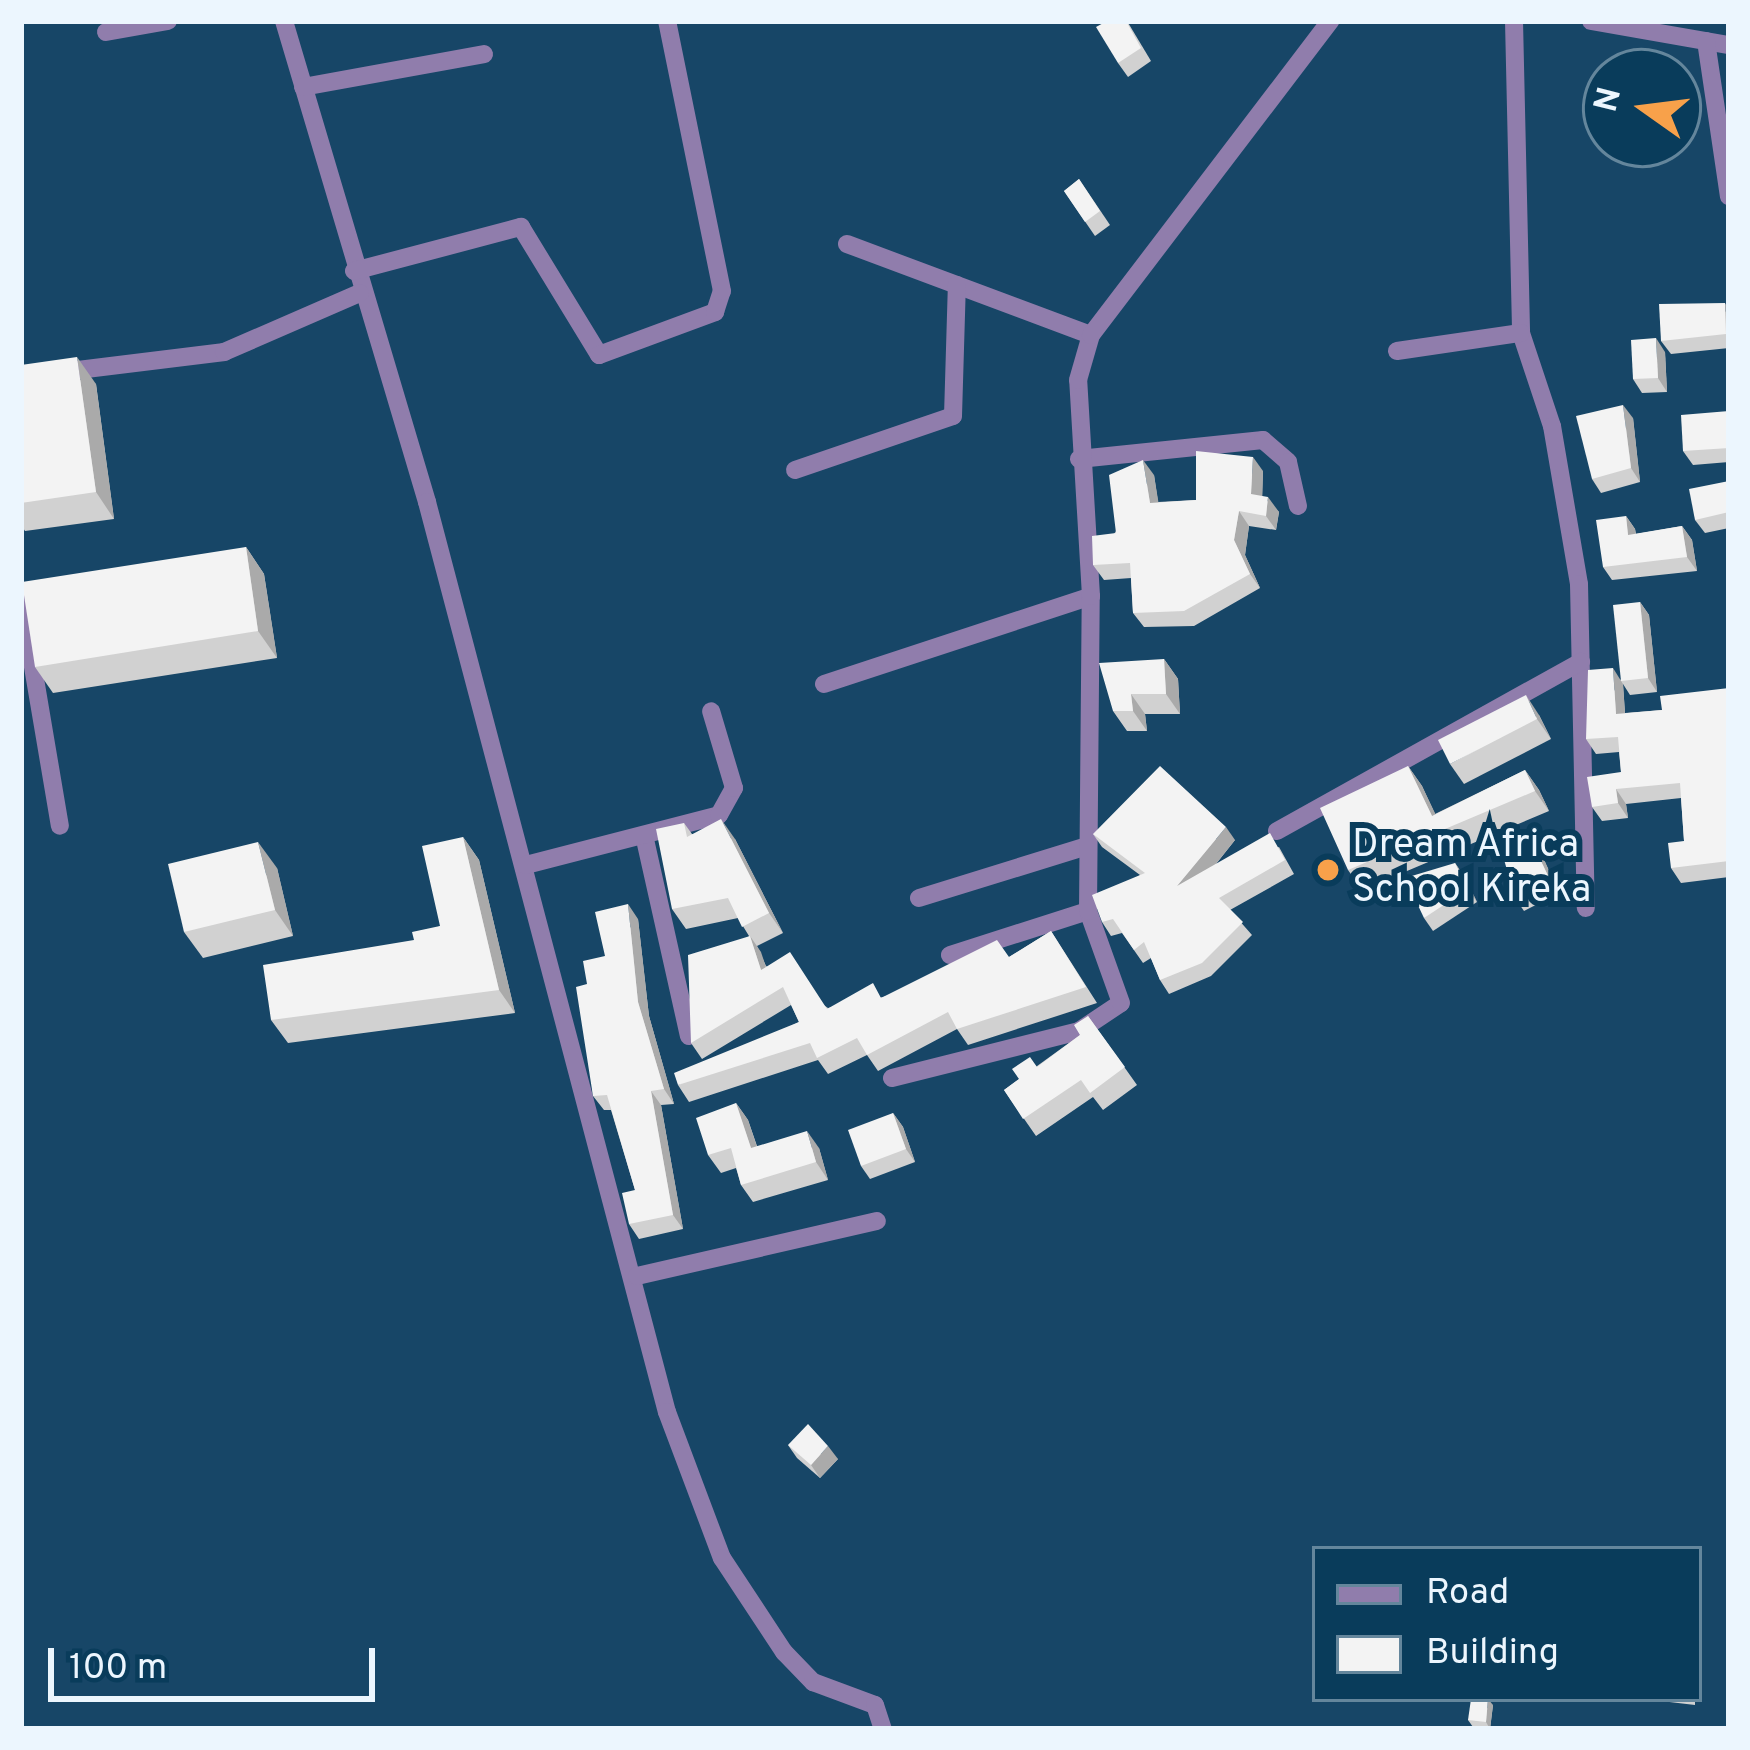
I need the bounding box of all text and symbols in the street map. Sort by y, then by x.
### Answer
north arrow [1582,48,1702,168]
text: N [1587,83,1633,117]
place label: Dream Africa School Kireka [1352,825,1591,916]
marker: Dream Africa School Kireka [1315,857,1341,883]
legend [1312,1546,1702,1702]
text: Road [1426,1571,1509,1617]
scale bar [54,1624,381,1698]
text: Building [1426,1631,1559,1677]
text: 100 m [69,1646,167,1692]

